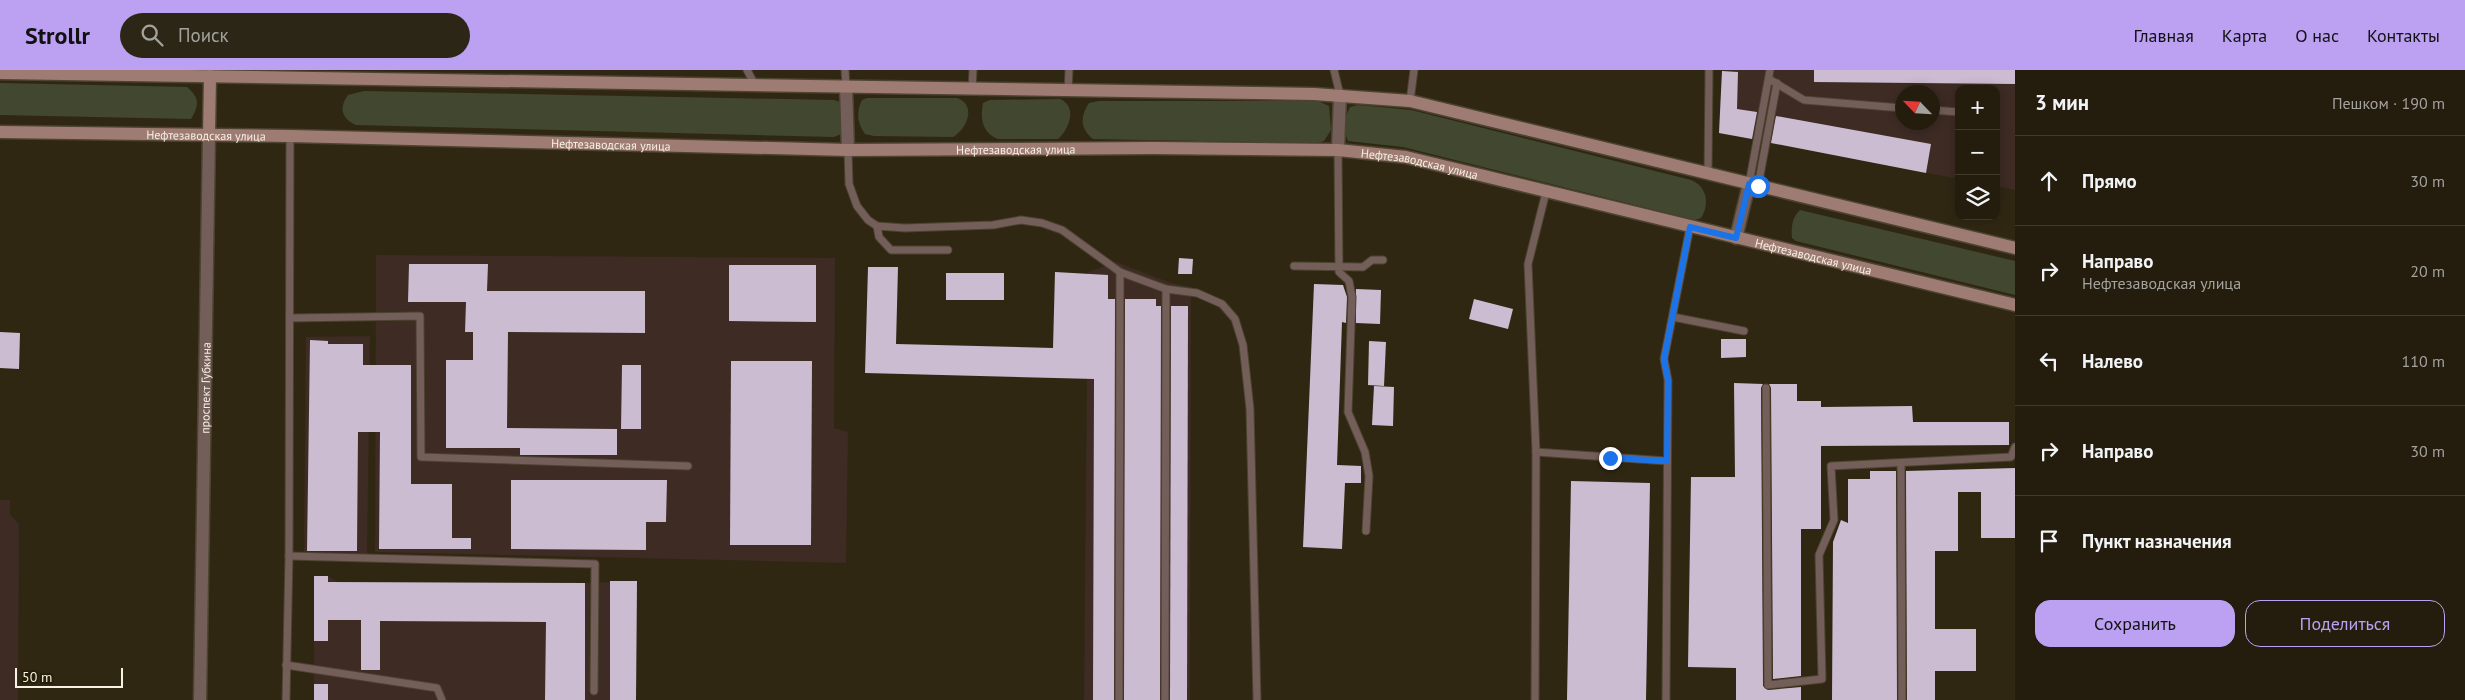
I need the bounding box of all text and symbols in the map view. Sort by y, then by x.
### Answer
search box [120,13,470,58]
text: Strollr [25,20,90,51]
icon: search [138,21,166,49]
text: Поиск [178,23,229,47]
text: Главная [2133,24,2194,47]
text: Карта [2222,24,2267,47]
text: О нас [2295,24,2339,47]
text: Контакты [2367,24,2440,47]
north arrow [1895,85,1940,130]
map controls [1955,85,2000,220]
button: + [1955,85,2000,130]
text: 3 мин [2035,89,2089,116]
text: Пешком · 190 m [2332,93,2445,113]
street label: Нефтезаводская улица [146,127,266,143]
button: − [1955,130,2000,175]
street label: Нефтезаводская улица [551,135,671,153]
street label: Нефтезаводская улица [956,141,1076,157]
street label: Нефтезаводская улица [1360,145,1480,182]
icon: ahead [2035,167,2063,195]
text: Прямо [2082,169,2137,193]
text: 30 m [2410,171,2445,191]
route start [1747,175,1770,198]
button: layers [1955,175,2000,220]
street label: Нефтезаводская улица [1754,235,1873,277]
text: Направо [2082,249,2153,273]
icon: right [2035,257,2063,285]
text: 20 m [2410,261,2445,281]
text: Нефтезаводская улица [2082,273,2241,293]
street label: проспект Губкина [197,342,213,434]
icon: left [2035,347,2063,375]
text: Налево [2082,349,2143,373]
text: 110 m [2402,351,2445,371]
icon: right [2035,437,2063,465]
text: Направо [2082,439,2153,463]
text: 30 m [2410,441,2445,461]
route end [1599,447,1622,470]
icon: arrive [2035,527,2063,555]
text: Пункт назначения [2082,529,2232,553]
button: Сохранить [2035,600,2235,647]
button: Поделиться [2245,600,2445,647]
scale bar [15,665,122,688]
text: 50 m [22,668,52,686]

